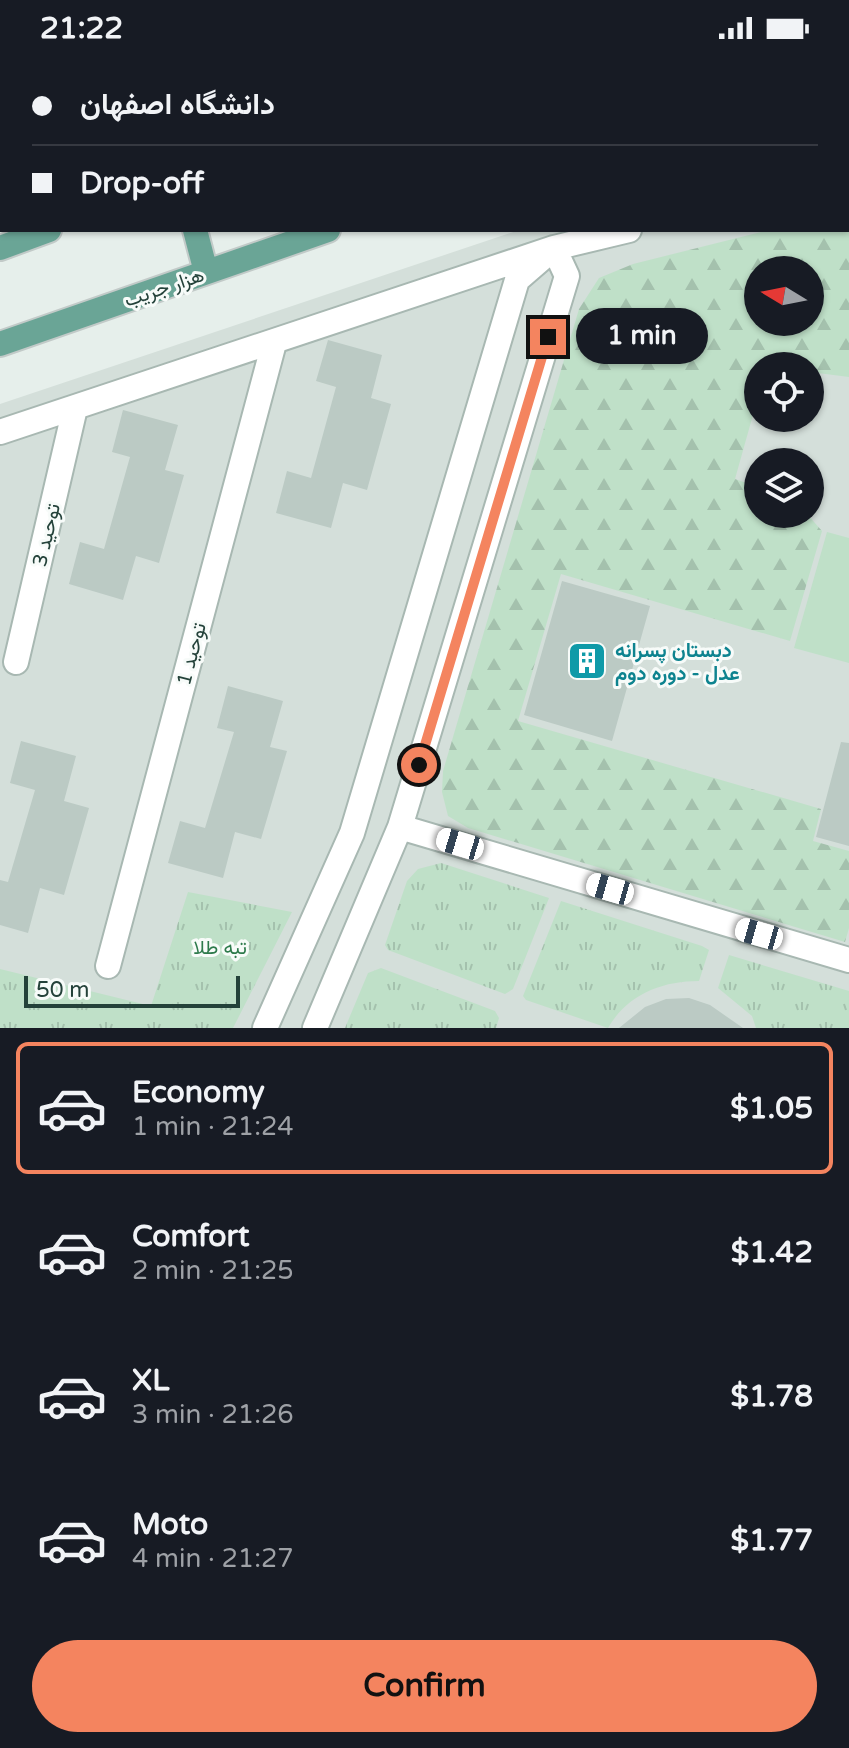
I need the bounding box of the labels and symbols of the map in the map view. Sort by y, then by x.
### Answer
north arrow [744,256,824,336]
street label: هزار جریب [121,263,207,313]
callout: 1 min [576,309,708,365]
route end [530,319,566,355]
street label: توحید 3 [28,501,66,569]
street label: توحید 1 [172,620,212,688]
place label: دبستان پسرانه عدل - دوره دوم [615,639,740,686]
building icon: دبستان پسرانه عدل - دوره دوم [566,640,608,682]
route start [401,747,437,783]
car [434,826,486,862]
car [584,871,636,907]
car [733,916,785,952]
park label: تبه طلا [193,936,247,960]
scale bar [24,972,240,1008]

